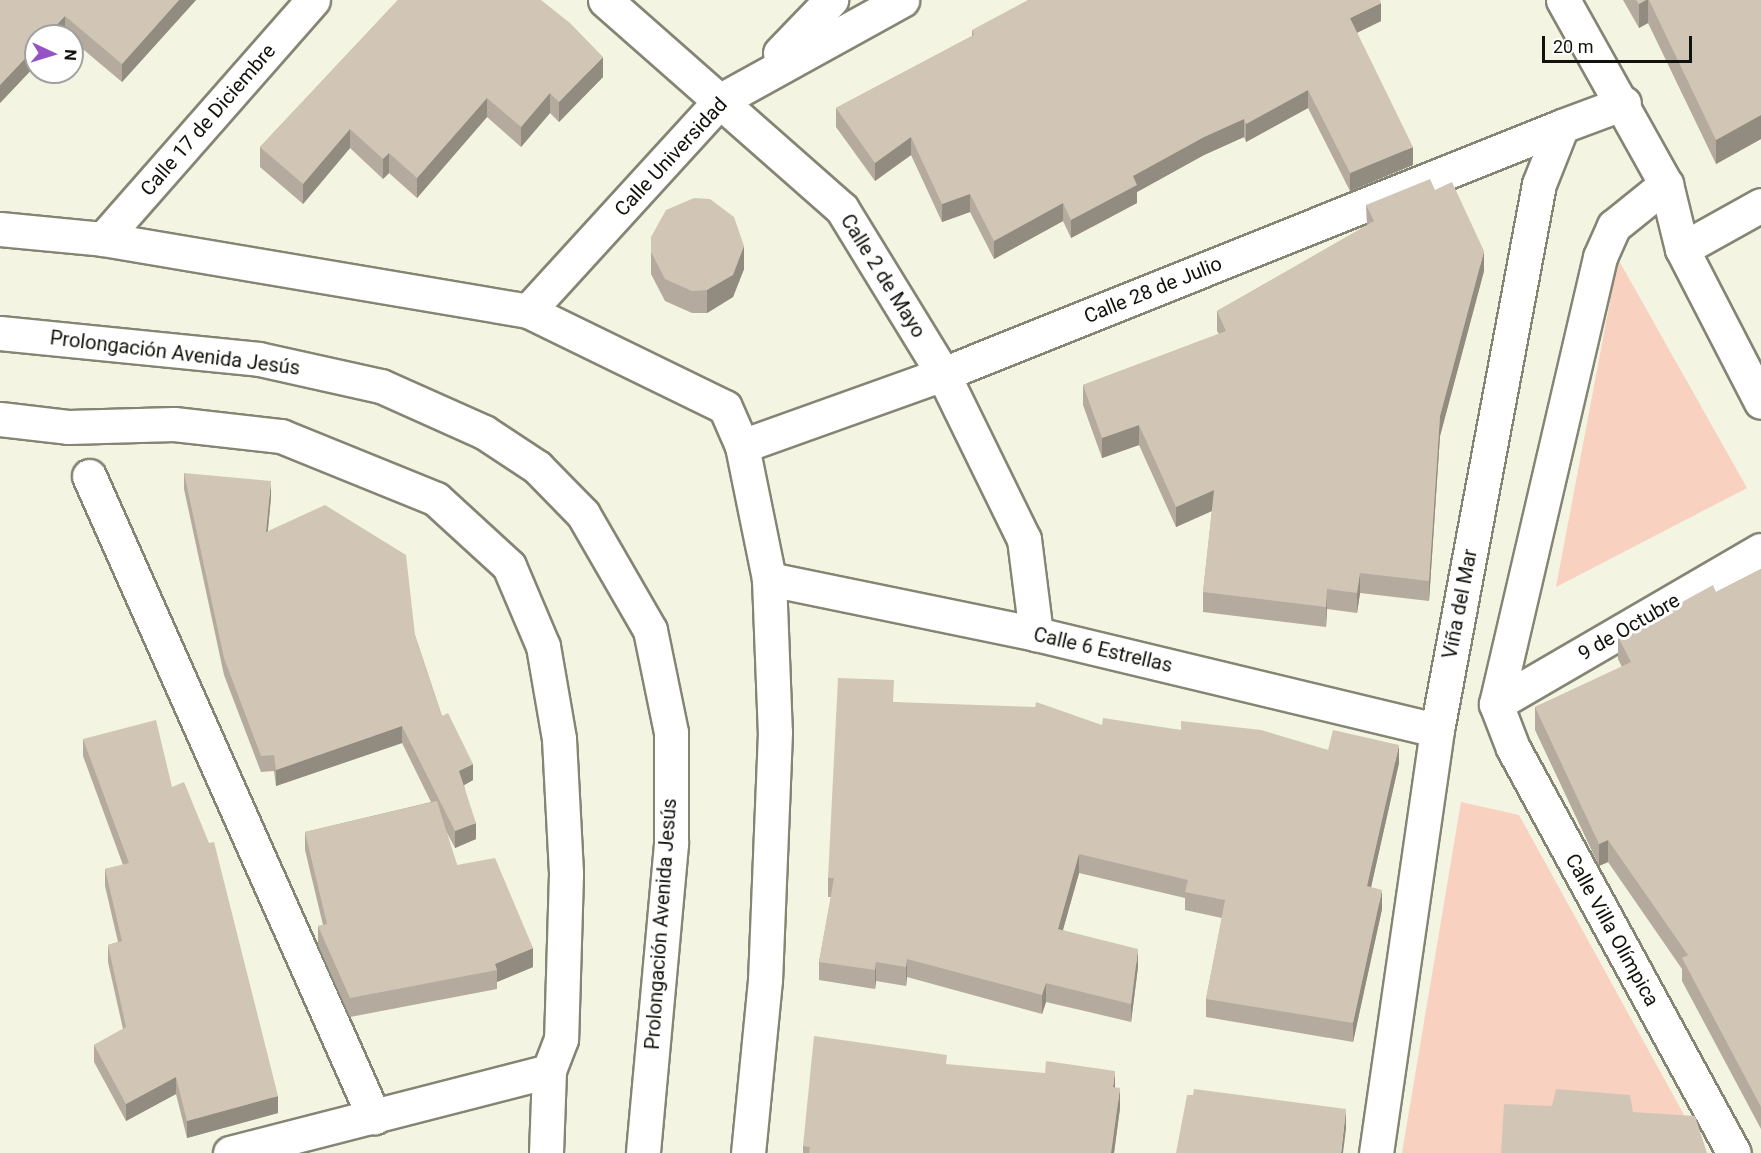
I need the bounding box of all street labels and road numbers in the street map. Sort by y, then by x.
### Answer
street label: Calle 17 de Diciembre [136,39,280,201]
street label: Calle Universidad [610,93,732,221]
street label: Calle 2 de Mayo [835,210,931,342]
street label: Calle 28 de Julio [1081,251,1225,329]
street label: Prolongación Avenida Jesús [49,326,301,380]
street label: Viña del Mar [1438,547,1482,661]
street label: 9 de Octubre [1574,588,1684,666]
street label: Calle 6 Estrellas [1031,622,1175,678]
street label: Prolongación Avenida Jesús [640,798,682,1050]
street label: Calle Villa Olímpica [1560,849,1664,1011]

